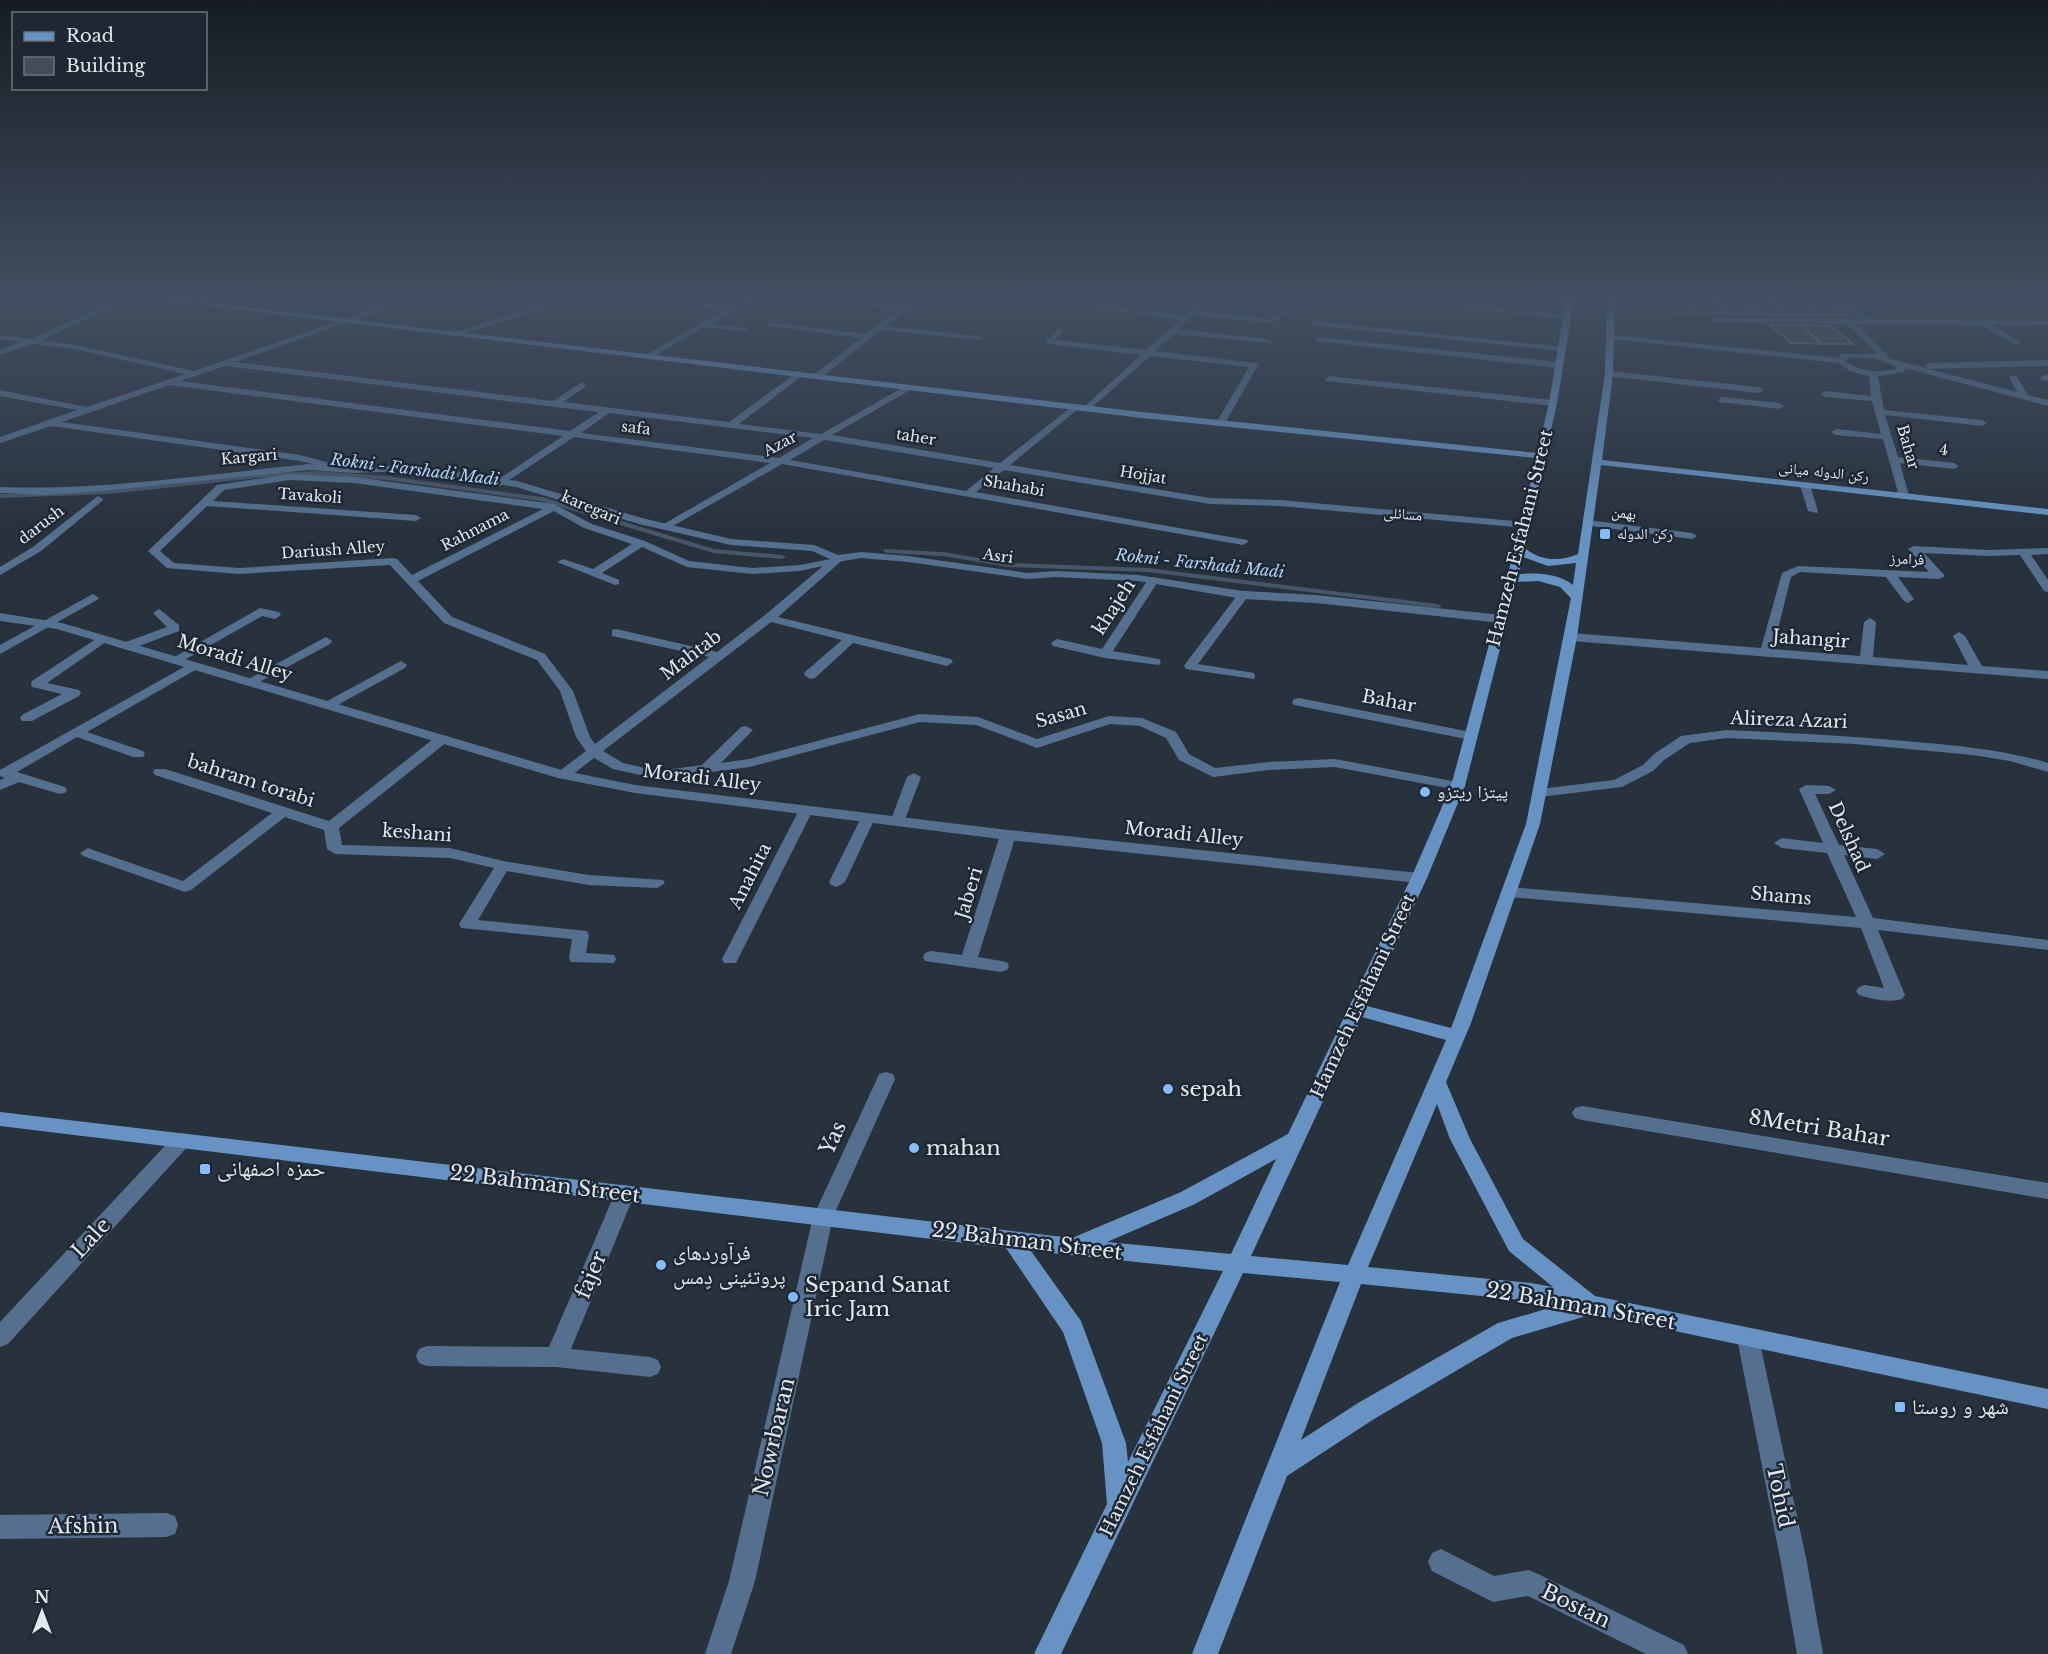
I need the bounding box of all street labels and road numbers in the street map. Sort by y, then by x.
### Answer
street label: safa [620,416,653,439]
street label: Bahar [1893,422,1924,472]
street label: taher [895,424,938,449]
street label: Azar [759,426,801,461]
street label: Hamzeh Esfahani Street [1482,427,1558,649]
street label: 4 [1939,440,1949,459]
street label: Kargari [220,445,278,468]
street label: رکن الدوله میانی [1778,457,1870,487]
street label: Hojjat [1118,461,1168,488]
street label: Shahabi [982,471,1046,500]
street label: Tavakoli [277,484,343,507]
street label: karegari [559,487,624,529]
street label: darush [14,501,67,548]
street label: مسائلی [1383,502,1423,526]
street label: بهمن [1610,502,1638,524]
street label: Rahnama [438,504,512,555]
street label: Dariush Alley [280,536,386,563]
street label: Asri [981,544,1015,567]
street label: فرامرز [1888,548,1925,569]
street label: khajeh [1088,575,1140,639]
street label: Mahtab [656,625,726,685]
street label: Jahangir [1770,625,1850,653]
street label: Moradi Alley [175,630,296,686]
street label: Bahar [1360,685,1418,717]
street label: Sasan [1033,697,1089,733]
street label: Alireza Azari [1729,707,1848,733]
street label: bahram torabi [184,750,317,812]
street label: Moradi Alley [641,760,763,796]
street label: Delshad [1824,798,1874,876]
street label: Moradi Alley [1123,817,1245,851]
street label: keshani [381,820,453,846]
street label: Anahita [723,839,776,914]
street label: Jaberi [950,864,987,924]
street label: Shams [1749,882,1813,910]
street label: Hamzeh Esfahani Street [1306,890,1420,1102]
street label: 8Metri Bahar [1747,1104,1891,1152]
street label: Yas [813,1117,852,1160]
street label: 22 Bahman Street [448,1159,642,1209]
street label: Lale [66,1212,116,1264]
street label: 22 Bahman Street [930,1216,1124,1266]
street label: fajer [570,1247,612,1303]
street label: 22 Bahman Street [1484,1277,1678,1335]
street label: Hamzeh Esfahani Street [1095,1330,1213,1540]
street label: Nowrbaran [748,1375,800,1499]
street label: Tohid [1761,1462,1799,1530]
street label: Afshin [47,1512,118,1540]
street label: Bostan [1537,1578,1615,1634]

